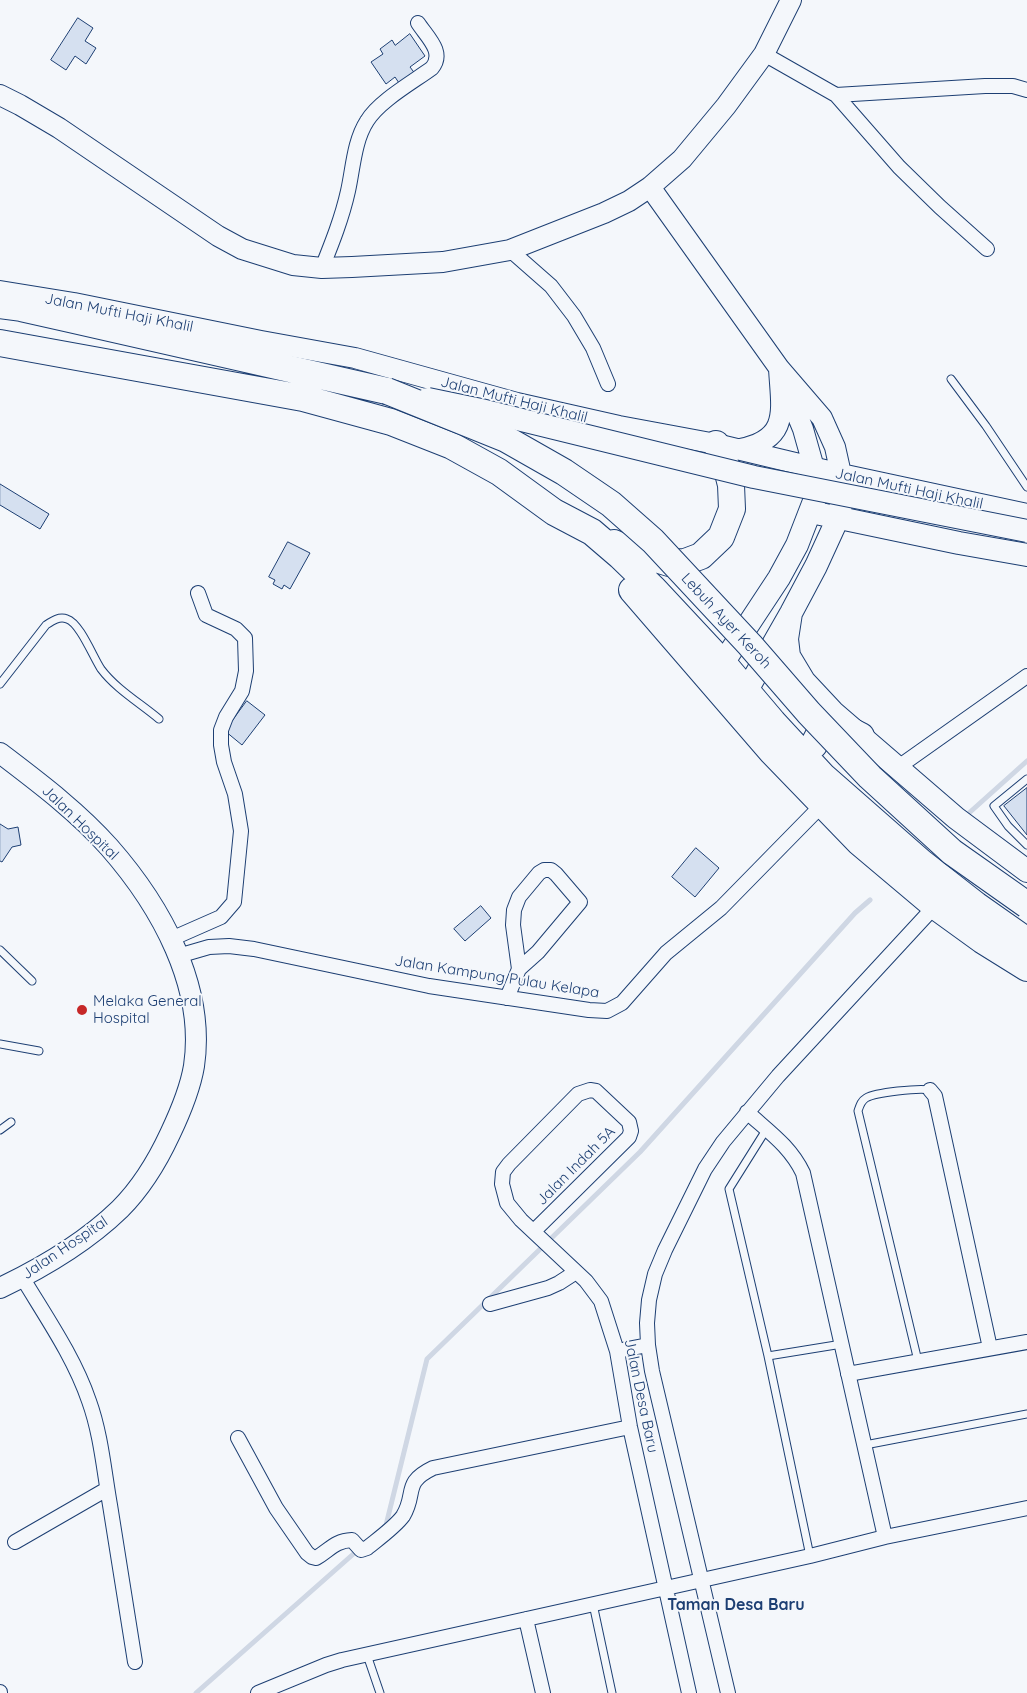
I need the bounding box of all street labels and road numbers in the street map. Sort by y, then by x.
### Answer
street label: Jalan Mufti Haji Khalil [43,290,195,336]
street label: Jalan Mufti Haji Khalil [439,373,589,427]
street label: Jalan Mufti Haji Khalil [833,465,985,513]
street label: Lebuh Ayer Keroh [677,569,775,673]
street label: Jalan Hospital [38,782,122,864]
street label: Jalan Kampung Pulau Kelapa [393,952,601,1002]
street label: Jalan Indah 5A [533,1123,619,1209]
street label: Jalan Hospital [19,1213,111,1283]
street label: Jalan Desa Baru [620,1337,662,1455]

